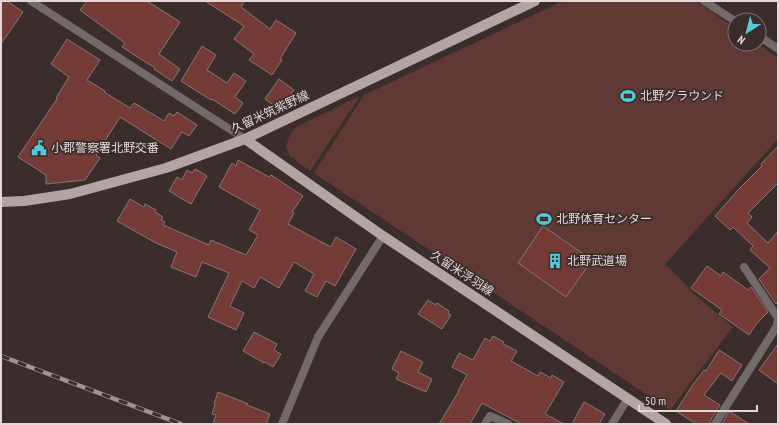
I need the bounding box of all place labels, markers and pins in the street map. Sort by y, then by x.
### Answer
sports icon: 北野グラウンド [619,87,637,105]
place label: 北野グラウンド [640,88,724,103]
public building icon: 小郡警察署北野交番 [30,139,48,157]
place label: 小郡警察署北野交番 [51,140,159,155]
sports icon: 北野体育センター [535,210,553,228]
place label: 北野体育センター [556,211,652,226]
building icon: 北野武道場 [546,252,564,270]
place label: 北野武道場 [567,253,627,268]

